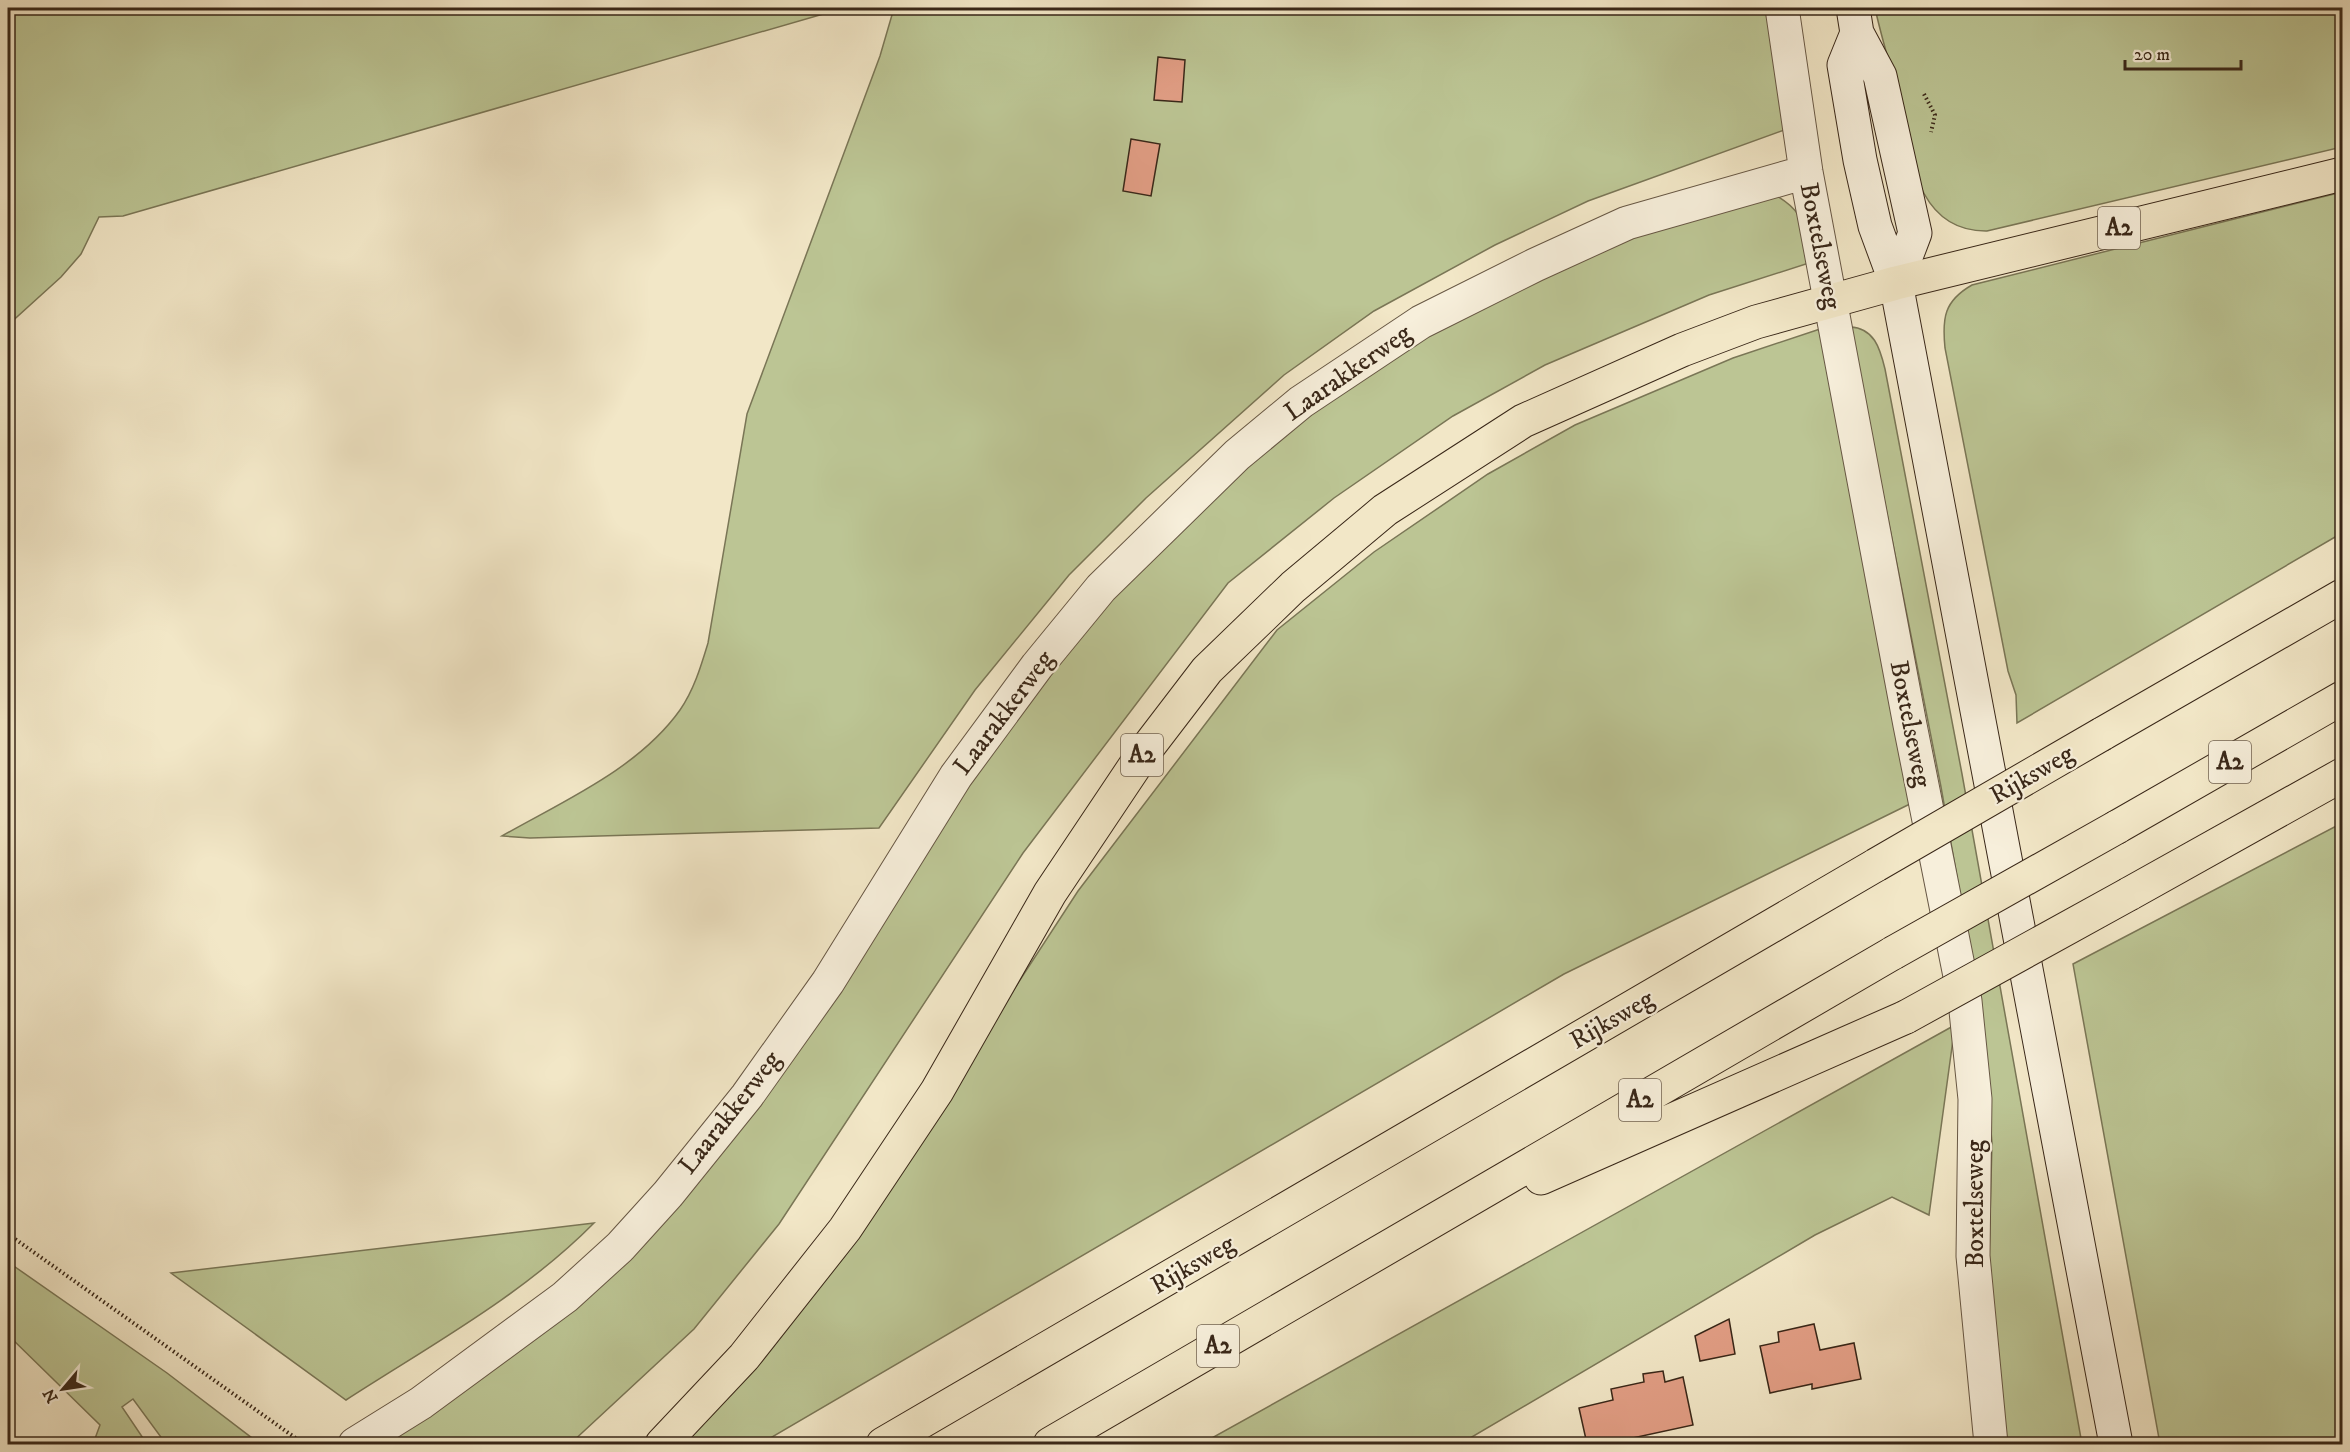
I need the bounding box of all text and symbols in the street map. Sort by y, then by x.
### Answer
scale bar [2125,33,2240,71]
text: 20 m [2134,44,2170,66]
street label: Boxtelseweg [1792,180,1848,312]
road number: A2 [2098,207,2140,249]
street label: Laarakkerweg [1278,317,1418,429]
street label: Laarakkerweg [946,644,1062,782]
street label: Boxtelseweg [1882,658,1938,790]
road number: A2 [1121,734,1163,776]
street label: Rijksweg [1984,738,2080,812]
road number: A2 [2209,741,2251,783]
street label: Rijksweg [1564,983,1660,1057]
street label: Laarakkerweg [671,1044,789,1181]
road number: A2 [1619,1079,1661,1121]
street label: Boxtelseweg [1959,1140,1992,1268]
street label: Rijksweg [1145,1228,1241,1302]
road number: A2 [1197,1325,1239,1367]
north arrow [33,1359,93,1419]
text: N [39,1385,63,1406]

